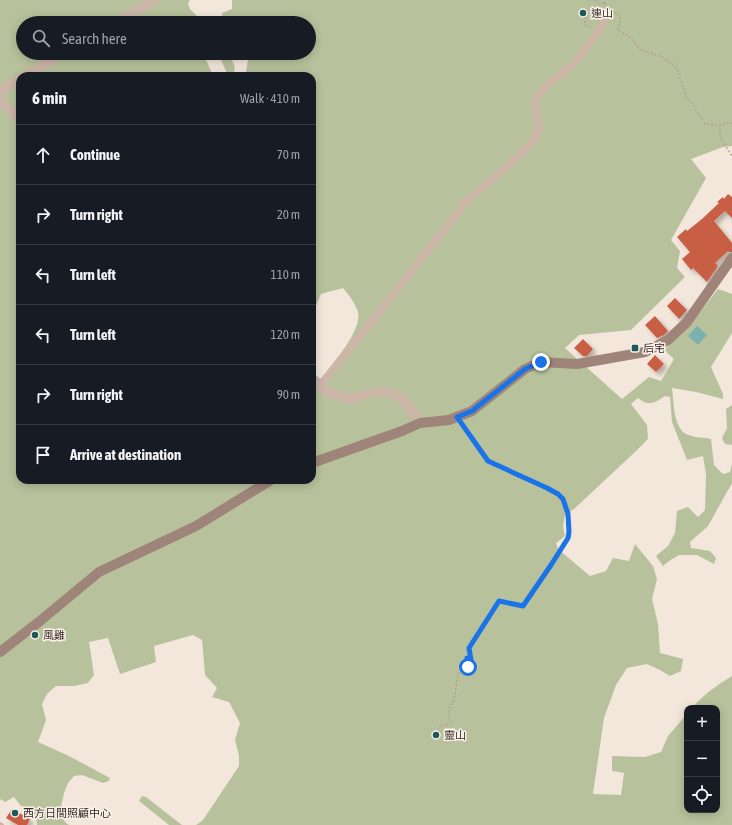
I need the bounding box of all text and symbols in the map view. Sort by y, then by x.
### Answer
place label: 連山 [591,7,613,19]
marker: 連山 [578,8,588,18]
search box [16,16,316,60]
icon: search [30,27,52,49]
text: Search here [62,30,127,47]
text: 6 min [32,88,67,108]
text: Walk · 410 m [240,91,300,106]
icon: ahead [32,144,54,166]
text: Continue [70,146,120,163]
text: 70 m [277,147,300,162]
icon: right [32,204,54,226]
text: Turn right [70,206,123,223]
text: 20 m [277,207,300,222]
icon: left [32,264,54,286]
text: Turn left [70,266,116,283]
text: 110 m [271,267,300,282]
icon: left [32,324,54,346]
text: Turn left [70,326,116,343]
text: 120 m [271,327,300,342]
place label: 后宅 [643,342,665,354]
marker: 后宅 [630,343,640,353]
route end [532,353,550,371]
icon: right [32,384,54,406]
text: Turn right [70,386,123,403]
text: 90 m [277,387,300,402]
icon: arrive [32,444,54,466]
text: Arrive at destination [70,446,181,463]
place label: 風雞 [43,629,65,641]
marker: 風雞 [30,630,40,640]
route start [459,658,477,676]
map controls [684,705,720,813]
button: + [684,705,720,741]
place label: 靈山 [444,729,466,741]
marker: 靈山 [431,730,441,740]
button: − [684,741,720,777]
button: locate [684,777,720,813]
place label: 西方日間照顧中心 [23,807,111,819]
marker: 西方日間照顧中心 [10,808,20,818]

